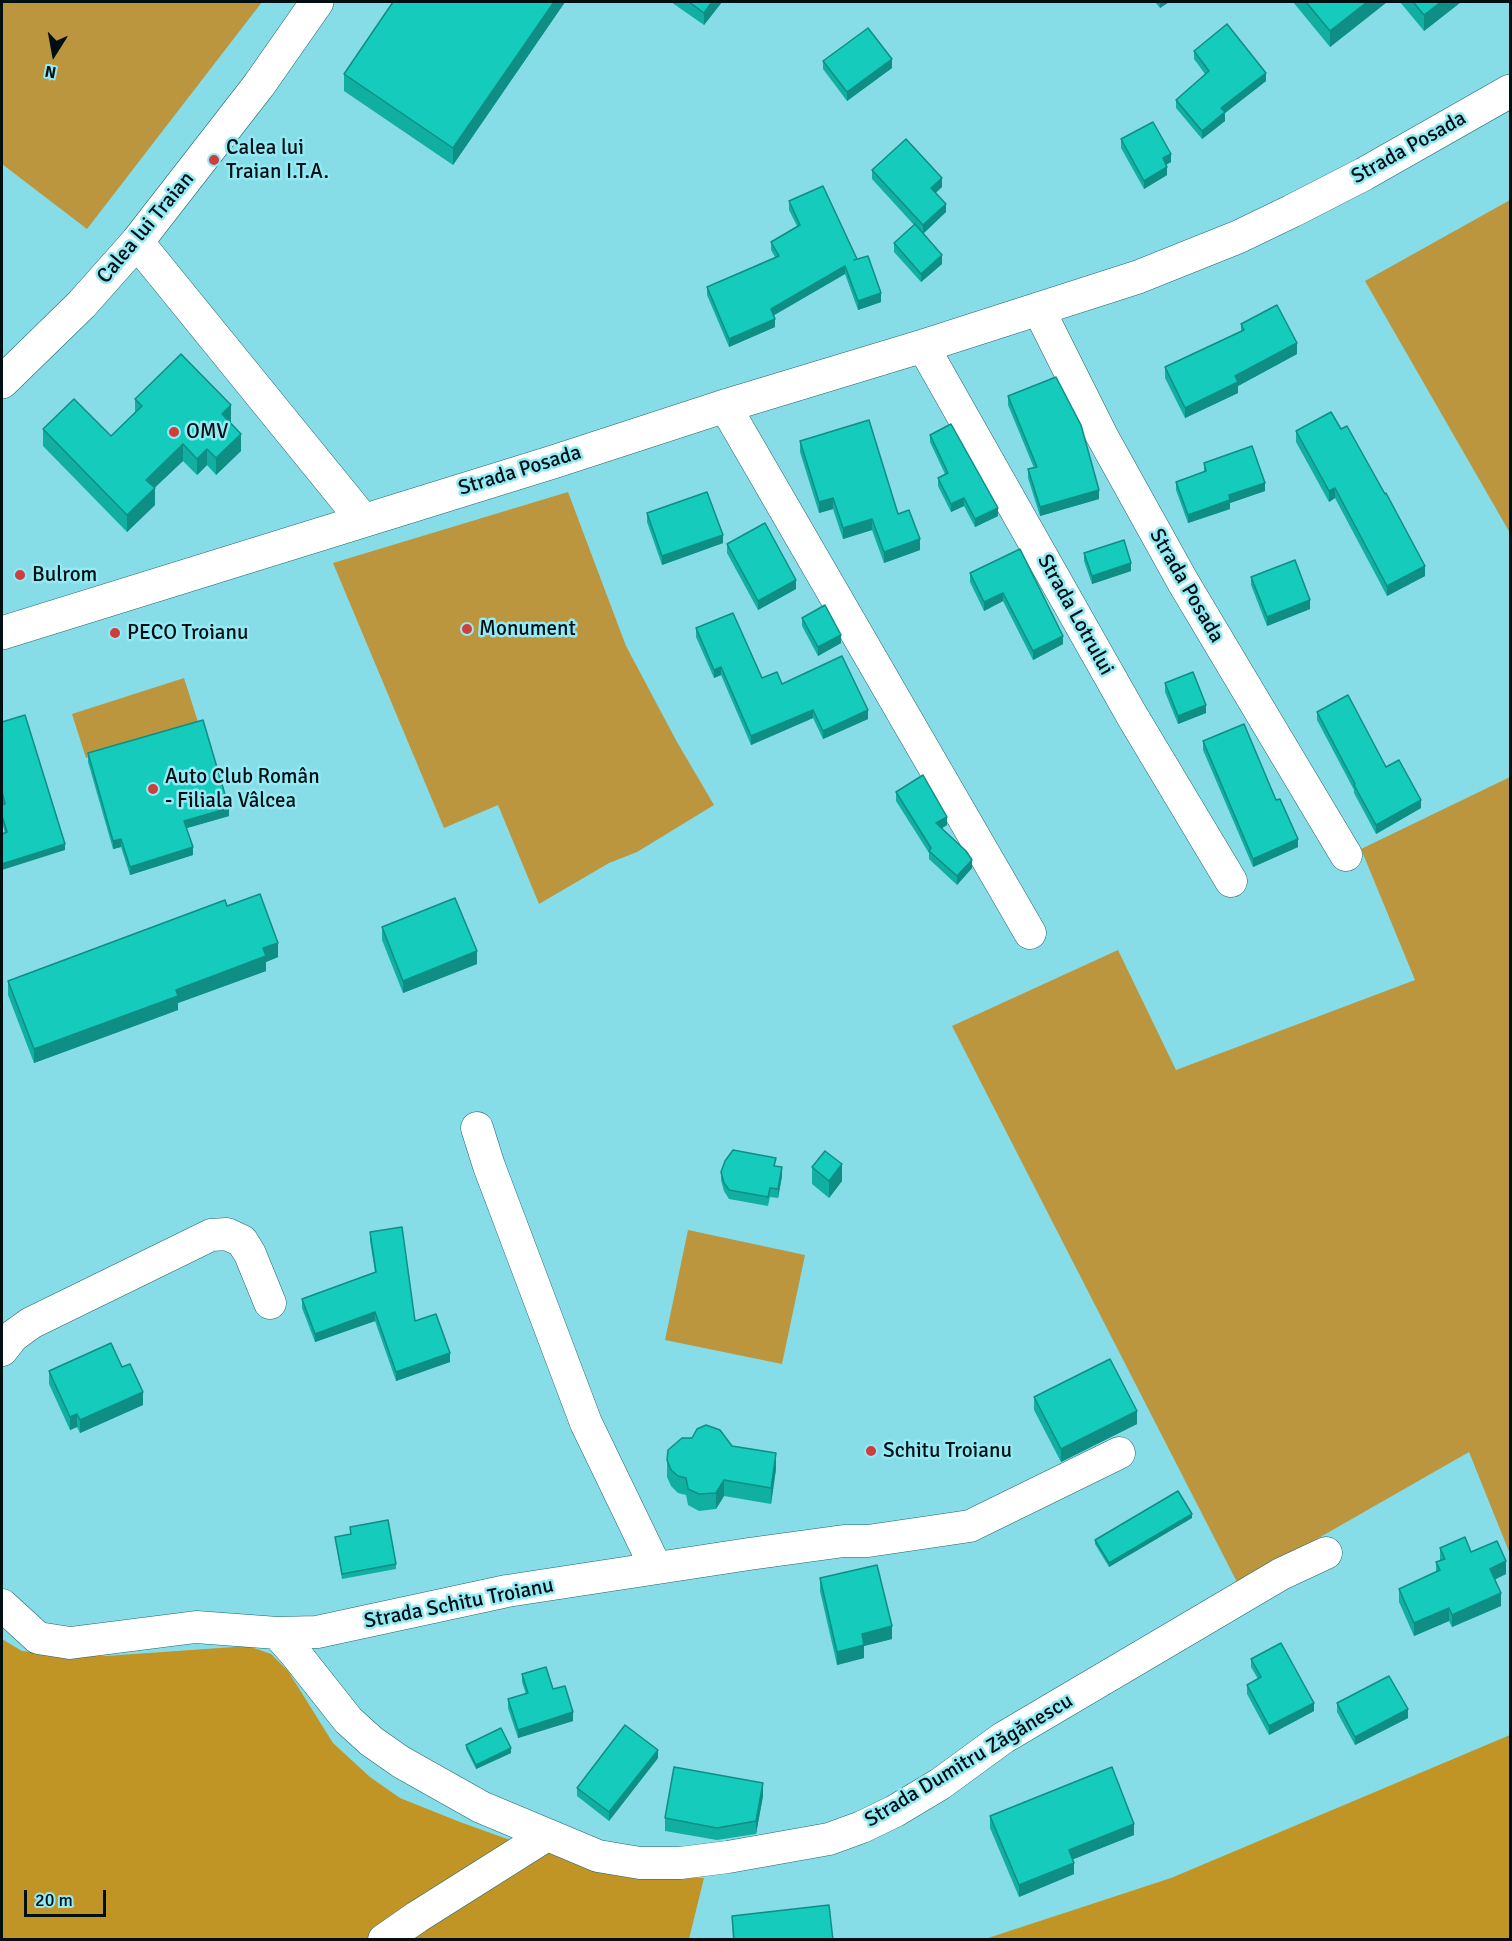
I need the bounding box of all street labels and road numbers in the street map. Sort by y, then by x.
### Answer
street label: Strada Posada [1347,106,1471,190]
street label: Calea lui Traian [92,167,200,289]
street label: Strada Posada [455,440,585,502]
street label: Strada Posada [1143,525,1229,647]
street label: Strada Lotrului [1031,550,1119,680]
street label: Strada Schitu Troianu [362,1573,556,1635]
street label: Strada Dumitru Zăgănescu [860,1689,1078,1833]

